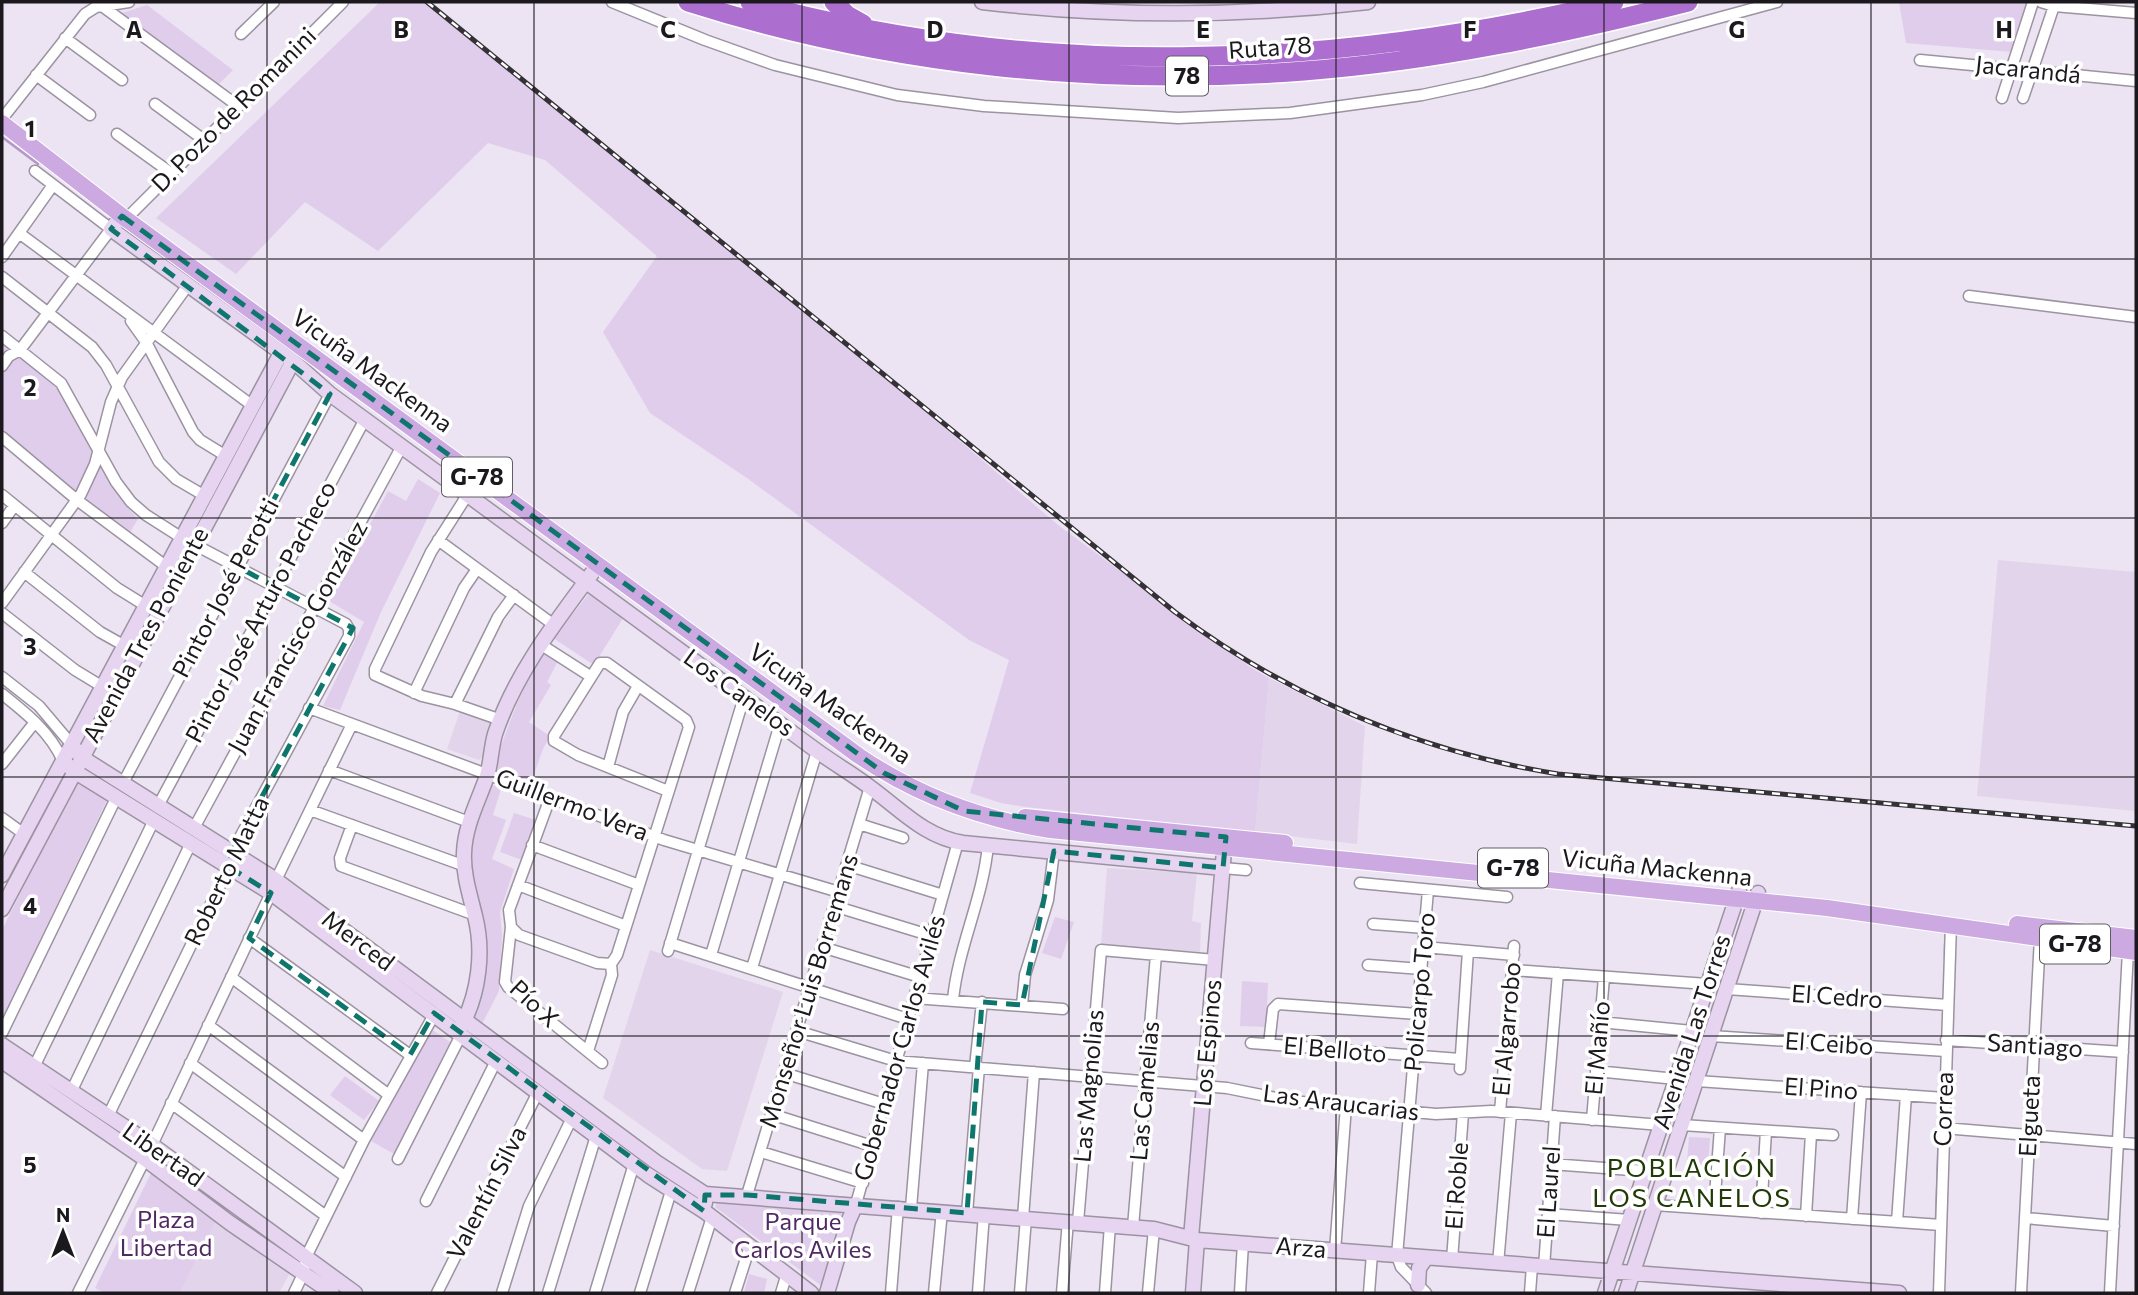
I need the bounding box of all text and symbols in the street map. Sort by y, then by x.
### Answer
text: A [126,15,143,43]
text: B [393,15,409,43]
text: C [660,15,676,43]
text: D [927,15,944,43]
text: E [1196,15,1210,43]
text: F [1463,15,1477,43]
text: G [1729,15,1745,43]
text: H [1995,15,2013,43]
street label: D. Pozo de Romanini [144,20,321,197]
street label: Ruta 78 [1227,29,1313,64]
street label: Jacarandá [1974,49,2082,88]
road number: 78 [1166,57,1208,96]
text: 1 [25,114,35,142]
street label: Vicuña Mackenna [287,302,459,438]
text: 2 [23,373,37,401]
road number: G-78 [442,457,512,496]
street label: Pintor José Arturo Pacheco [178,476,341,747]
street label: Pintor José Perotti [165,493,284,682]
street label: Juan Francisco González [221,515,373,757]
street label: Avenida Tres Poniente [76,522,214,747]
text: 3 [23,632,37,660]
street label: Vicuña Mackenna [744,636,917,769]
street label: Los Canelos [679,642,801,742]
street label: Guillermo Vera [492,761,653,846]
street label: Roberto Matta [177,791,274,950]
street label: Vicuña Mackenna [1561,842,1754,891]
road number: G-78 [1478,848,1548,888]
street label: Monseñor Luis Borremans [752,850,863,1131]
text: 4 [23,891,37,919]
street label: Merced [317,903,401,976]
street label: Gobernador Carlos Avilés [847,911,950,1184]
street label: Policarpo Toro [1397,911,1440,1073]
road number: G-78 [2040,925,2110,964]
street label: Avenida Las Torres [1645,930,1736,1133]
street label: El Algarrobo [1485,961,1526,1097]
street label: Pío X [504,973,566,1033]
street label: Los Espinos [1187,978,1227,1108]
street label: El Cedro [1790,978,1884,1013]
street label: El Mañío [1578,1000,1615,1096]
street label: Las Magnolias [1066,1008,1109,1164]
street label: Las Camelias [1123,1020,1164,1162]
street label: El Ceibo [1784,1025,1874,1060]
street label: Santiago [1986,1027,2084,1062]
street label: El Belloto [1282,1030,1388,1067]
street label: El Pino [1783,1070,1859,1105]
street label: Correa [1927,1071,1958,1147]
street label: Elgueta [2012,1074,2045,1157]
street label: Las Araucarias [1261,1078,1421,1125]
street label: Libertad [118,1115,210,1192]
street label: Valentín Silva [440,1121,532,1264]
street label: El Roble [1438,1141,1473,1231]
street label: El Laurel [1530,1145,1565,1239]
text: 5 [23,1150,37,1178]
district label: POBLACIÓN LOS CANELOS [1592,1151,1792,1212]
north arrow [28,1197,98,1267]
text: N [56,1203,70,1226]
park label: Plaza Libertad [120,1204,212,1261]
park label: Parque Carlos Aviles [734,1206,872,1263]
street label: Arza [1275,1230,1328,1263]

